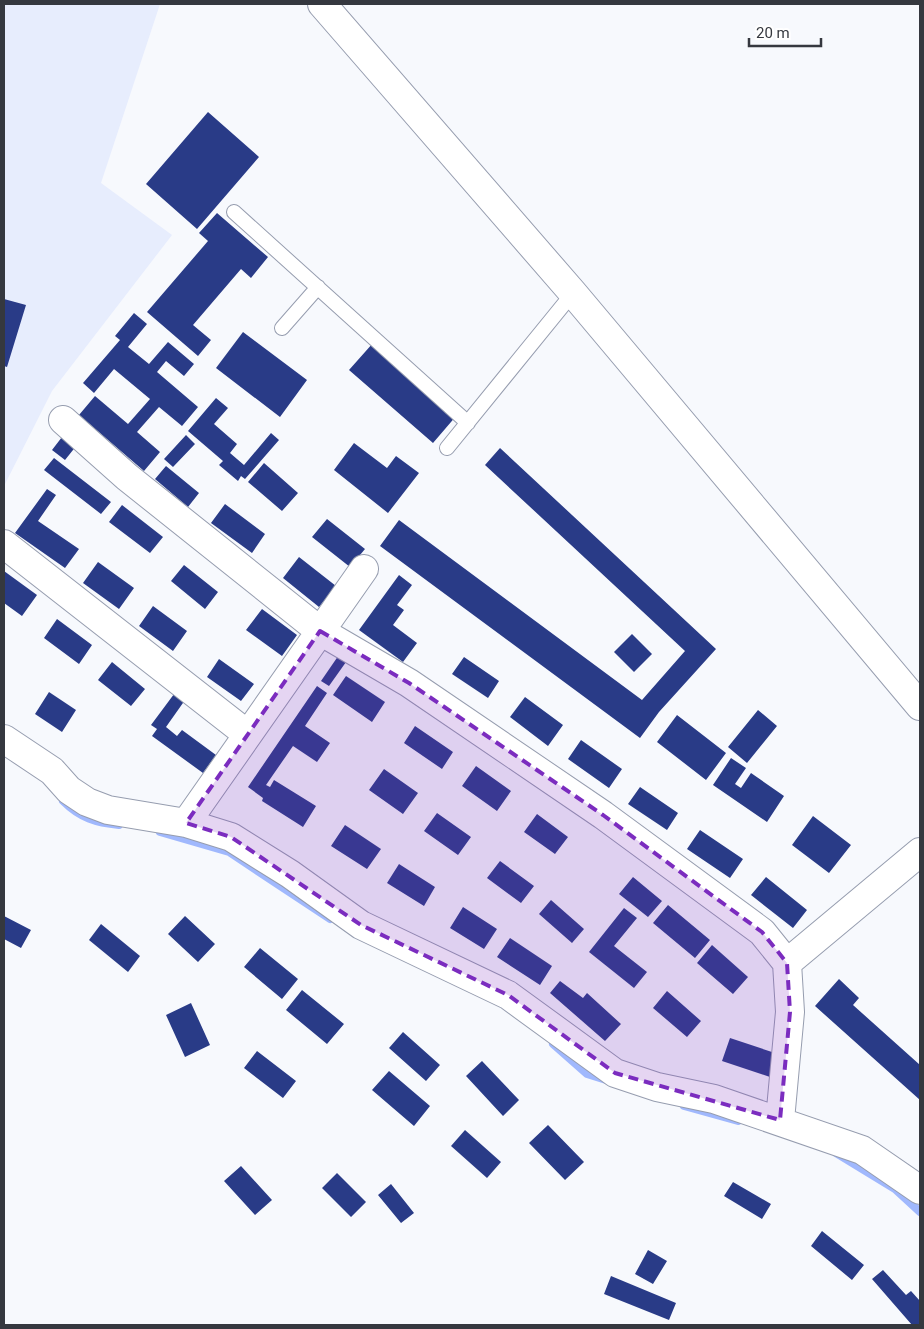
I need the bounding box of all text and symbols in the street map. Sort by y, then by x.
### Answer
scale bar [749,15,822,47]
text: 20 m [756,24,790,42]

